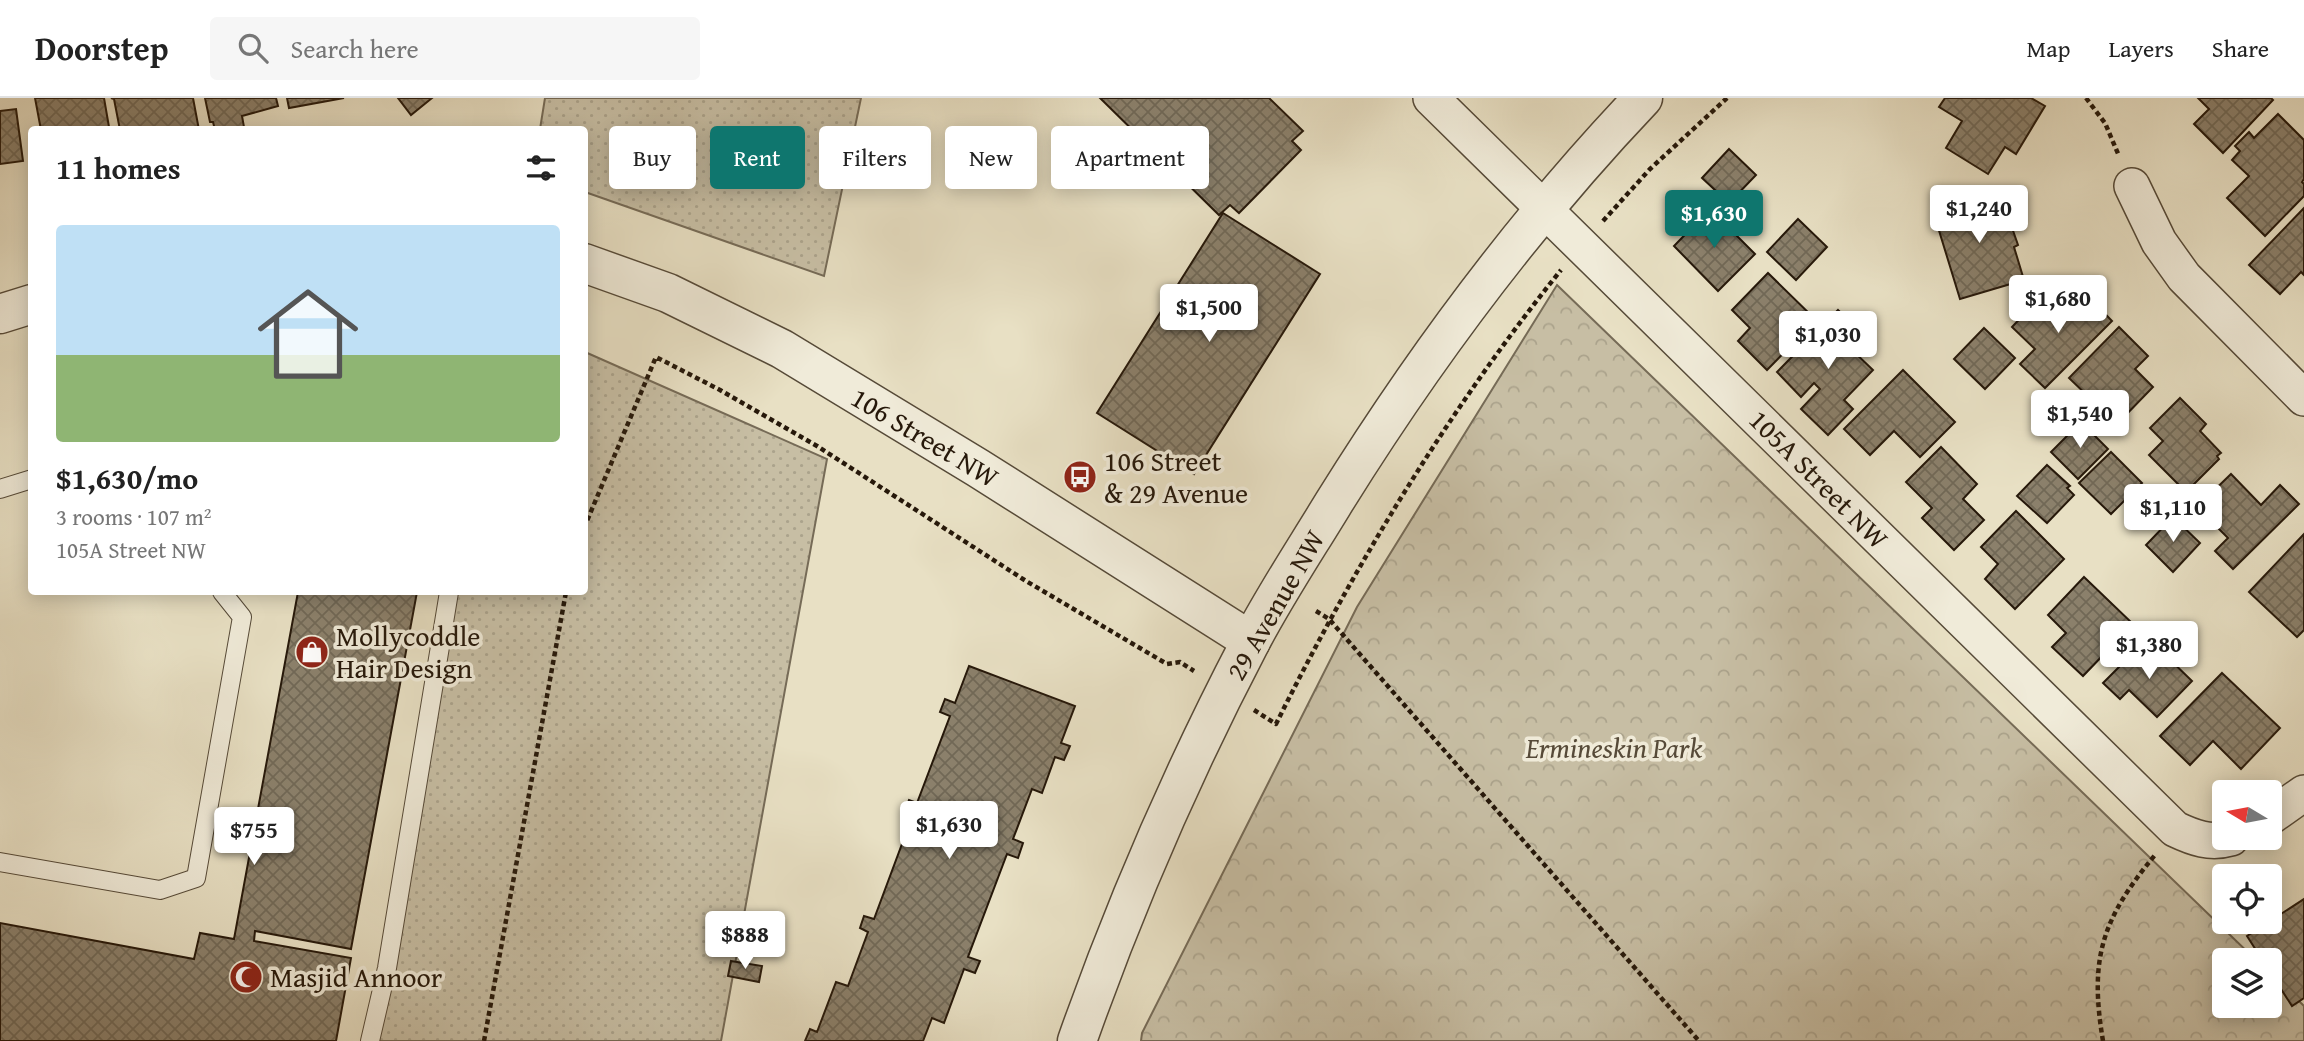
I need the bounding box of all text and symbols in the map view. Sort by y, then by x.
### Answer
search box [210,17,700,80]
text: Doorstep [35,24,168,72]
icon: search [234,29,272,67]
text: Search here [290,29,419,68]
text: Map [2027,31,2070,66]
text: Layers [2108,31,2174,66]
text: Share [2212,31,2269,66]
chip: Buy [609,126,696,189]
chip: Rent [710,126,805,189]
chip: Filters [819,126,931,189]
chip: New [945,126,1037,189]
chip: Apartment [1051,126,1209,189]
text: 11 homes [56,146,181,190]
icon: filters [522,149,560,187]
pin: $1,240 [1922,186,2036,245]
pin: $1,630 [1657,190,1771,250]
text: $1,240 [1946,191,2012,224]
text: $1,630 [1681,196,1747,229]
icon: home [245,271,371,397]
pin: $1,680 [2001,275,2115,335]
text: $1,680 [2025,281,2091,314]
pin: $1,500 [1152,285,1266,344]
text: $1,500 [1176,290,1242,323]
pin: $1,030 [1771,312,1885,371]
text: $1,030 [1795,317,1861,350]
street label: 106 Street NW [844,376,1007,497]
pin: $1,540 [2023,390,2137,450]
text: $1,540 [2047,396,2113,429]
street label: 105A Street NW [1740,400,1899,558]
place label: 106 Street & 29 Avenue [1104,440,1248,513]
text: $1,630/mo [56,456,198,500]
bus stop icon: 106 Street & 29 Avenue [1061,458,1099,496]
pin: $1,110 [2116,484,2230,544]
text: $1,110 [2140,490,2206,523]
text: 3 rooms · 107 m² [56,500,211,533]
street label: 29 Avenue NW [1215,522,1334,688]
text: 105A Street NW [56,533,206,566]
place label: Mollycoddle Hair Design [336,615,481,688]
pin: $1,380 [2092,622,2206,681]
text: $1,380 [2116,627,2182,660]
shop icon: Mollycoddle Hair Design [293,633,331,671]
park label: Ermineskin Park [1525,727,1702,768]
north arrow [2212,780,2282,850]
map controls [2212,780,2282,1018]
pin: $1,630 [892,802,1006,861]
text: $1,630 [916,807,982,840]
pin: $755 [213,808,295,867]
text: $755 [230,813,278,846]
button: locate [2212,864,2282,934]
pin: $888 [704,912,786,971]
text: $888 [721,917,769,950]
button: layers [2212,948,2282,1018]
place label: Masjid Annoor [270,956,443,997]
mosque icon: Masjid Annoor [227,958,265,996]

